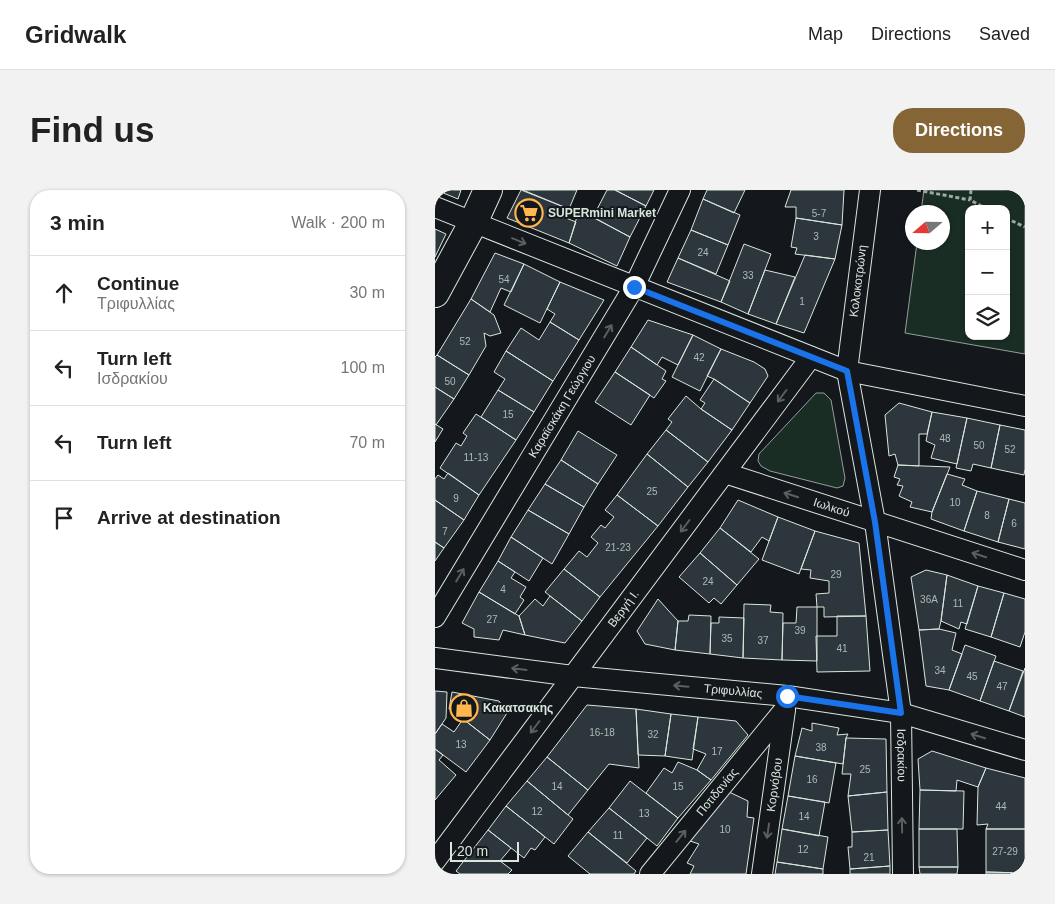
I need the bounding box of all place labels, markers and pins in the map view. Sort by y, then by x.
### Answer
supermarket icon: SUPERmini Market [514,198,544,228]
place label: SUPERmini Market [548,206,656,220]
shop icon: Κακατσακης [449,693,479,723]
place label: Κακατσακης [483,701,553,715]

